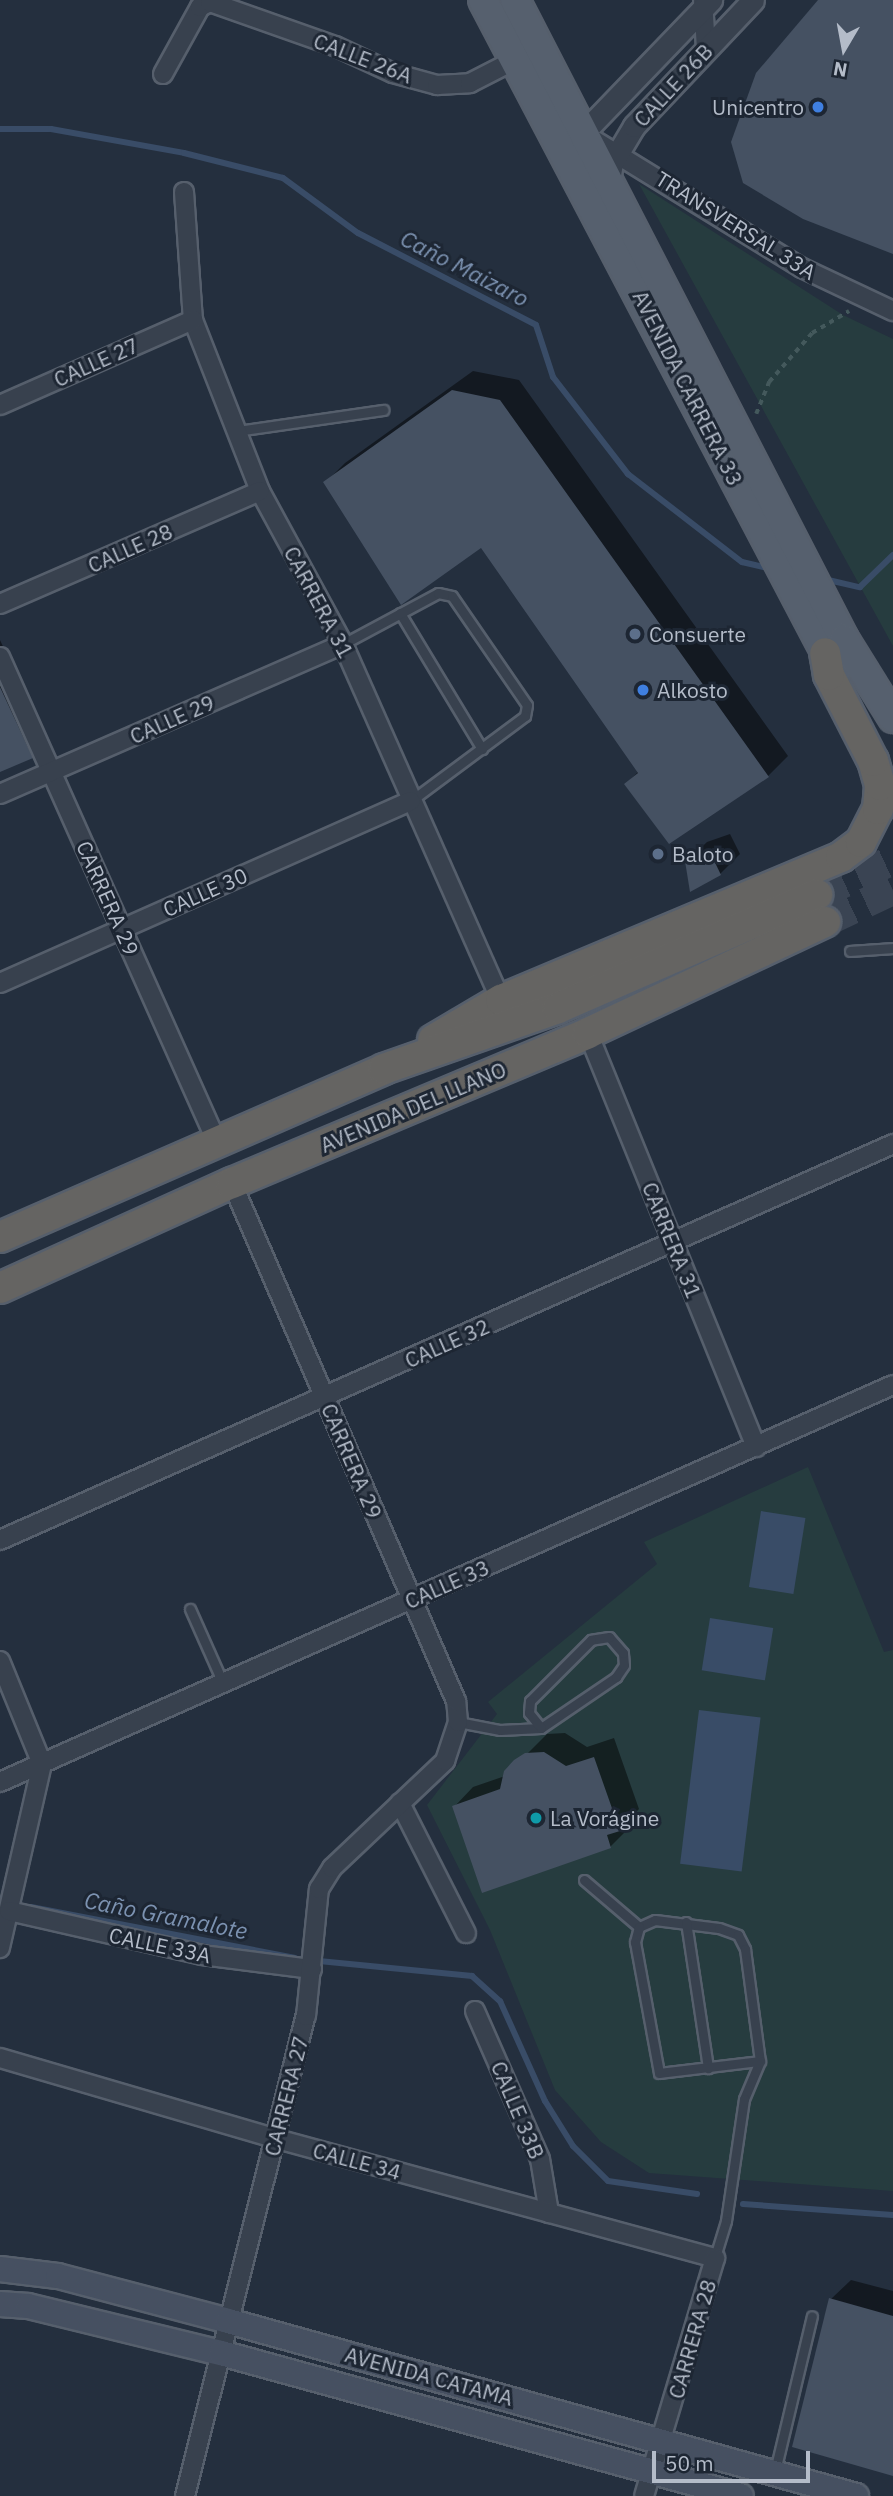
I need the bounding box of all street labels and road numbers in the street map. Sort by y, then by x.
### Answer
street label: CALLE 26A [310,28,416,88]
street label: CALLE 26B [628,39,718,131]
street label: TRANSVERSAL 33A [651,166,821,284]
street label: AVENIDA CARRERA 33 [628,286,748,490]
street label: CALLE 27 [50,332,142,392]
street label: CALLE 28 [84,518,176,578]
street label: CARRERA 31 [279,542,359,662]
street label: CALLE 29 [126,689,218,749]
street label: CARRERA 29 [72,837,144,959]
street label: CALLE 30 [159,862,251,922]
street label: AVENIDA DEL LLANO [316,1056,510,1158]
street label: CARRERA 31 [637,1178,707,1302]
street label: CALLE 32 [401,1313,493,1373]
street label: CARRERA 29 [316,1400,388,1522]
street label: CALLE 33 [401,1554,493,1614]
street label: CALLE 33A [107,1922,213,1968]
street label: CARRERA 27 [259,2033,313,2159]
street label: CALLE 33B [486,2057,550,2163]
street label: CALLE 34 [310,2137,404,2185]
street label: CARRERA 28 [663,2277,721,2401]
street label: AVENIDA CATAMA [342,2341,516,2411]

